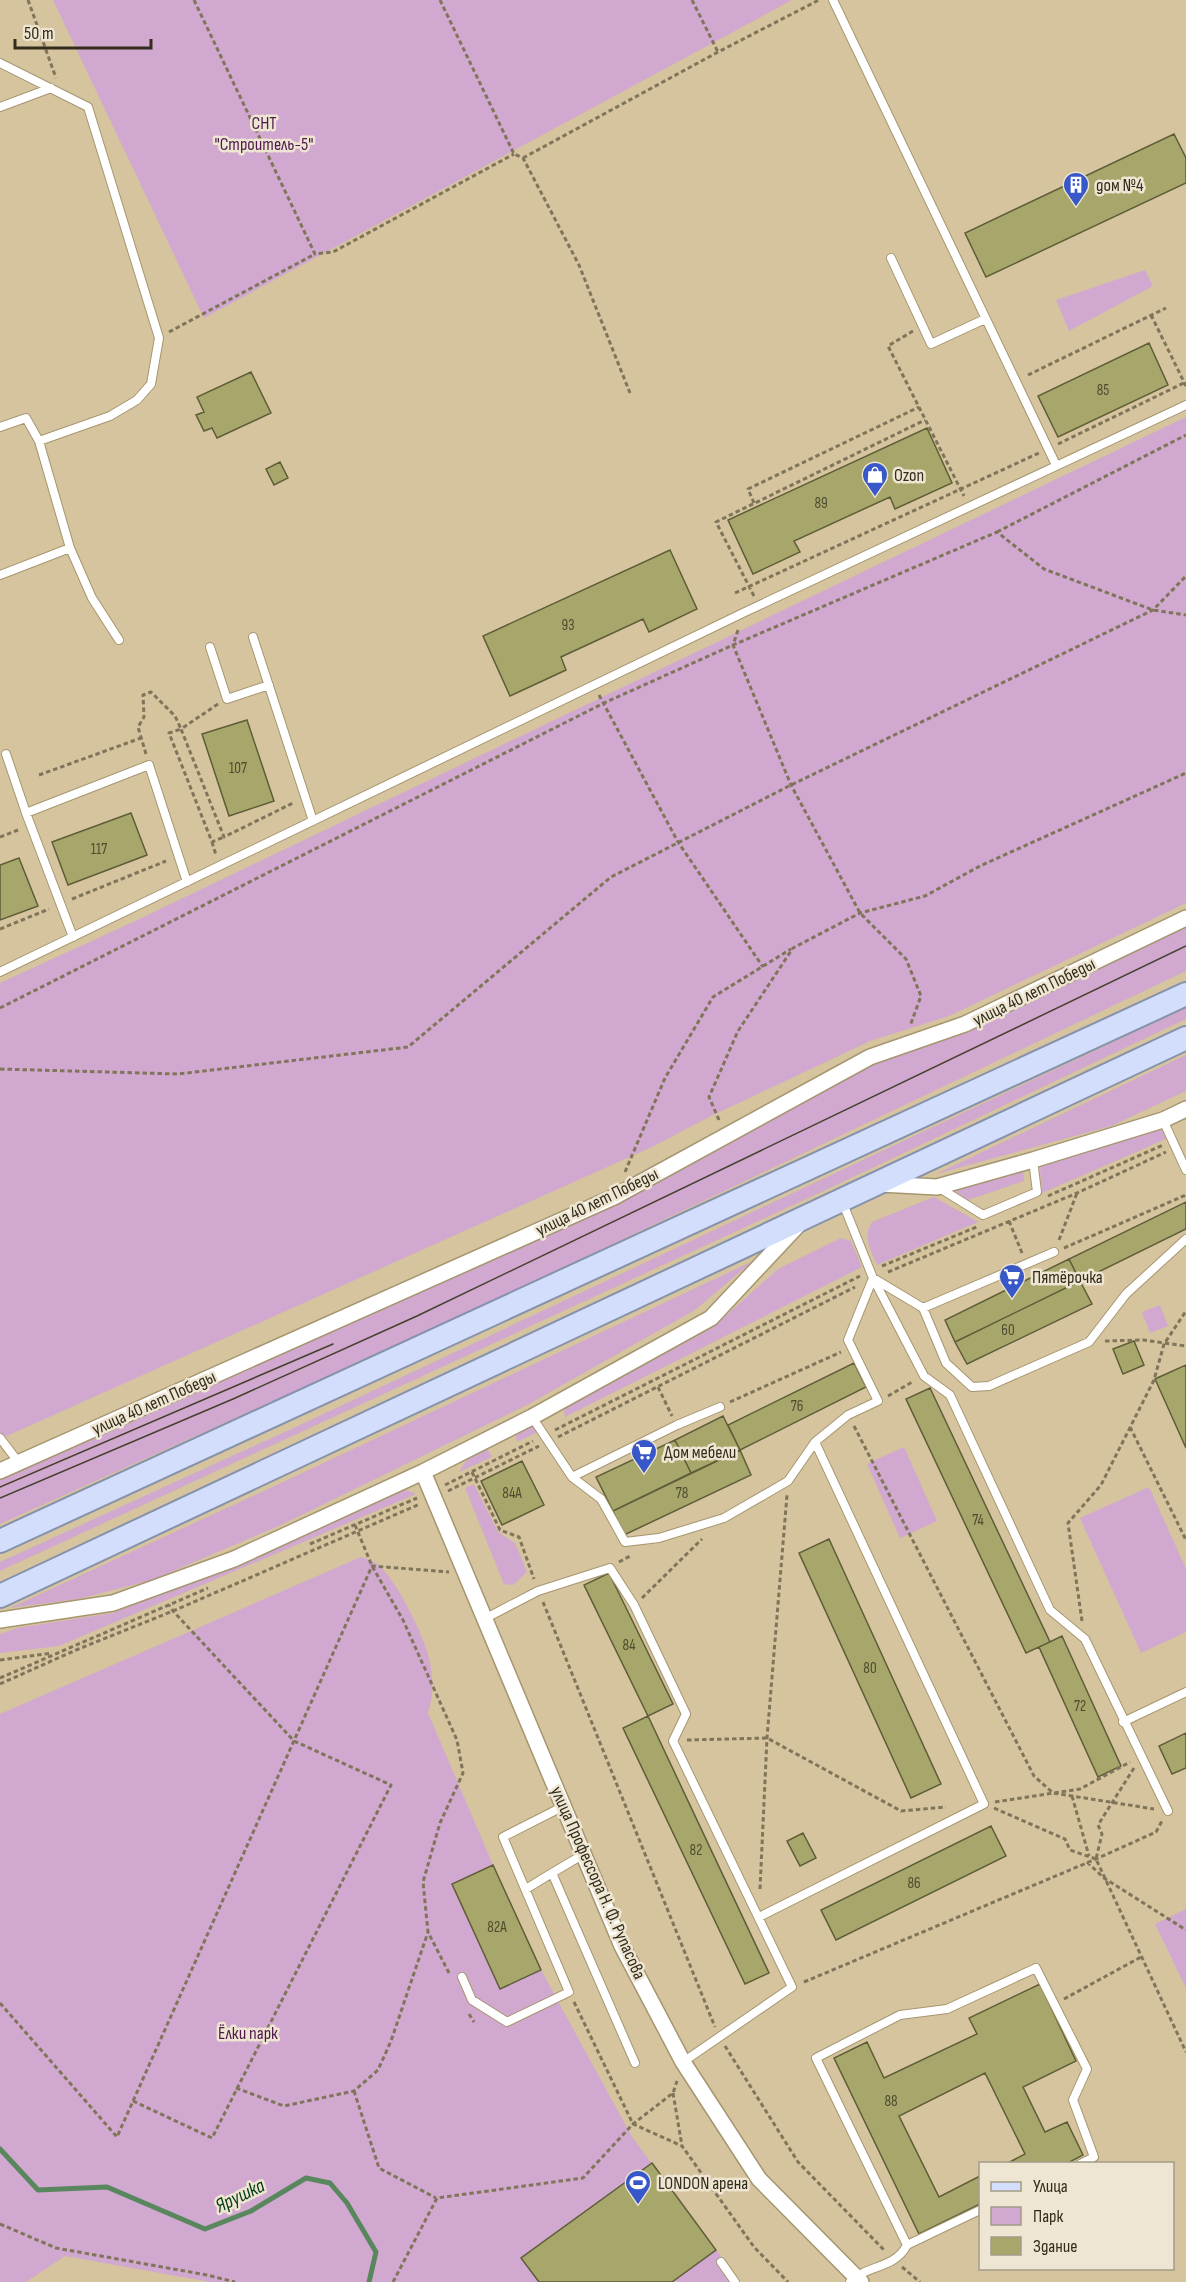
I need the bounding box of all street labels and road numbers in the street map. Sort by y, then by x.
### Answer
street label: улица 40 лет Победы [969,953,1099,1031]
street label: улица 40 лет Победы [532,1163,662,1241]
street label: улица 40 лет Победы [89,1366,219,1440]
street label: улица Профессора Н. Ф. Рупасова [546,1783,650,1983]

